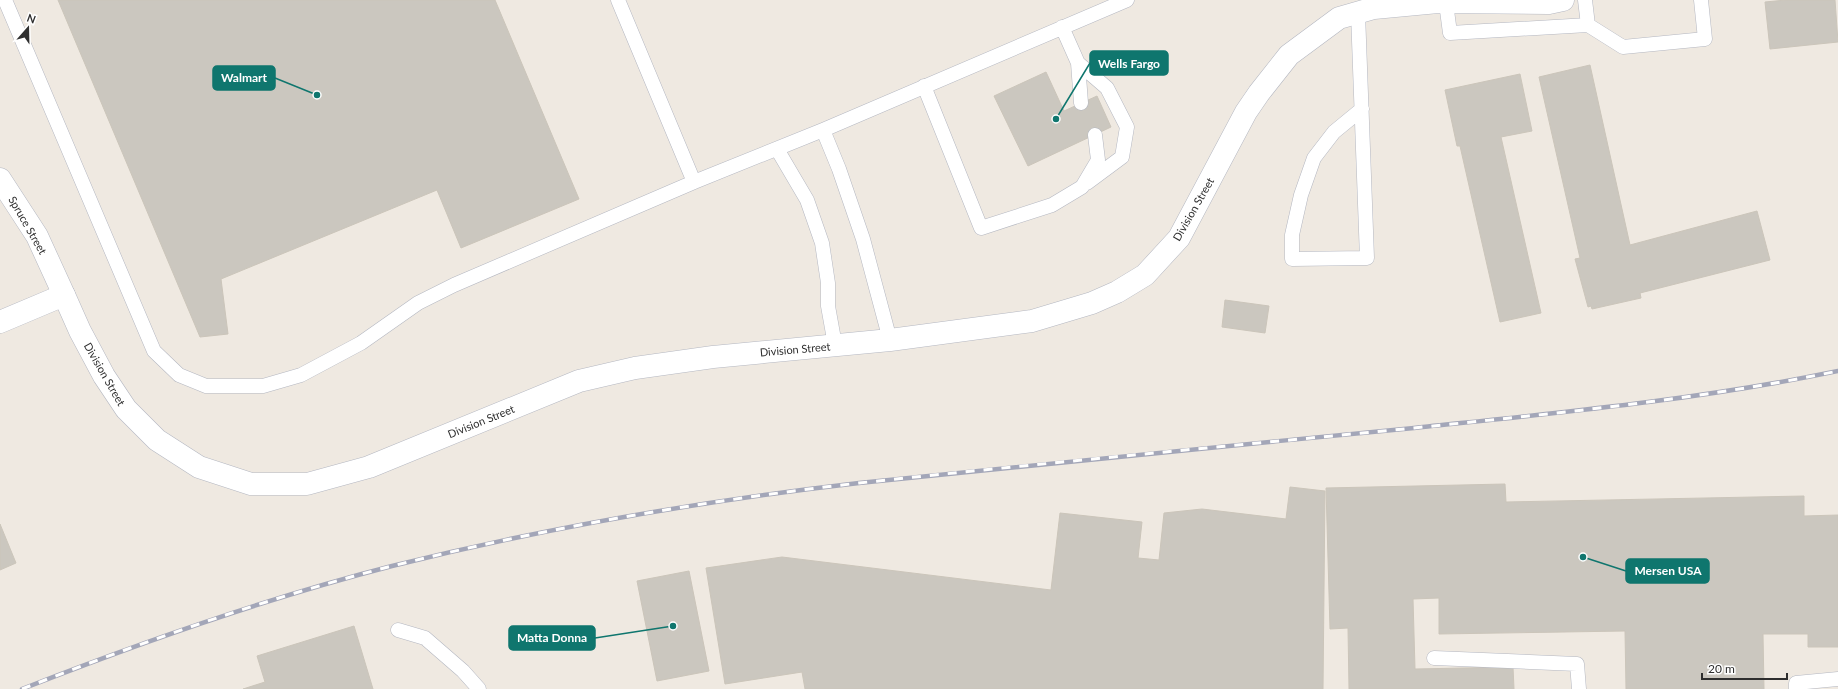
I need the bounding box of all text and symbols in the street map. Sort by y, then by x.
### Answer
north arrow [8,8,48,48]
text: N [25,11,38,26]
callout: Wells Fargo [1090,51,1168,75]
text: Wells Fargo [1098,56,1160,71]
callout: Walmart [213,66,275,90]
text: Walmart [221,70,268,85]
street label: Division Street [1170,175,1216,243]
street label: Spruce Street [6,194,50,256]
street label: Division Street [759,339,831,359]
street label: Division Street [82,340,128,408]
street label: Division Street [446,402,516,440]
callout: Mersen USA [1626,559,1709,583]
text: Mersen USA [1634,563,1702,578]
callout: Matta Donna [509,626,595,650]
text: Matta Donna [517,630,587,645]
scale bar [1702,655,1787,681]
text: 20 m [1708,661,1735,676]

